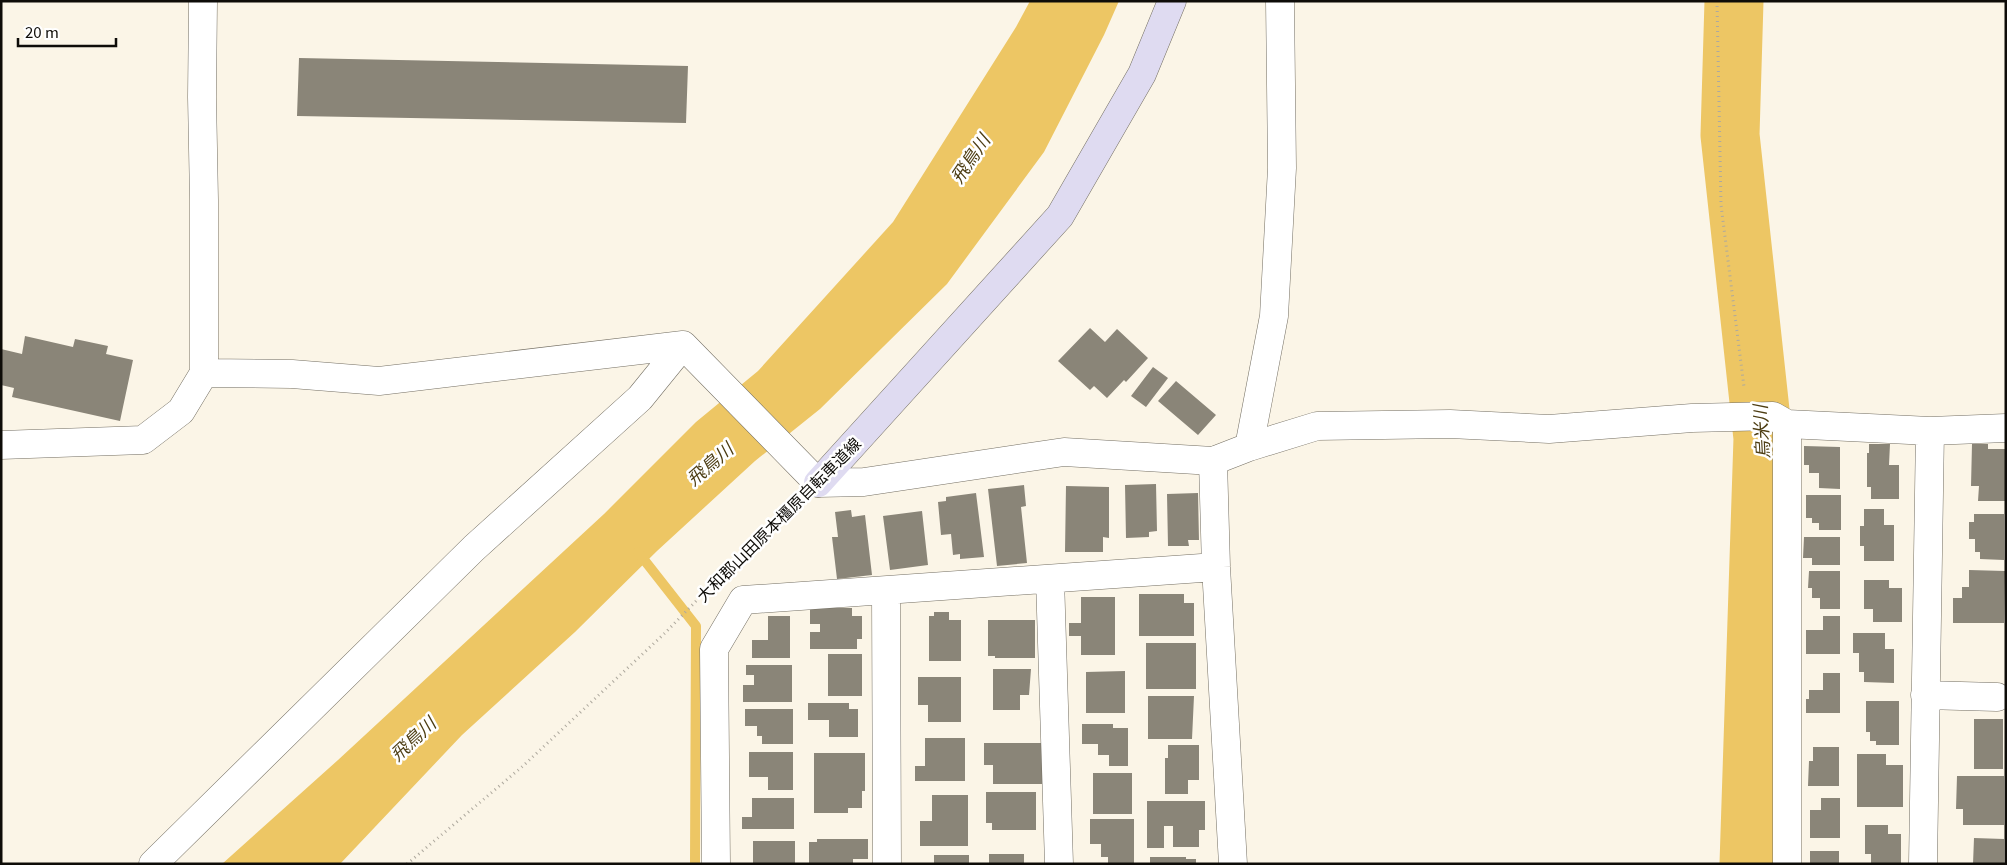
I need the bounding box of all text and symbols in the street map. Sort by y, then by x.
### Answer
scale bar [18,15,115,47]
text: 20 m [25,21,59,42]
water label: 飛鳥川 [943,127,996,188]
water label: 烏米川 [1746,402,1774,460]
street label: 大和郡山田原本橿原自転車道線 [690,431,866,607]
water label: 飛鳥川 [680,434,739,491]
water label: 飛鳥川 [383,709,442,766]

